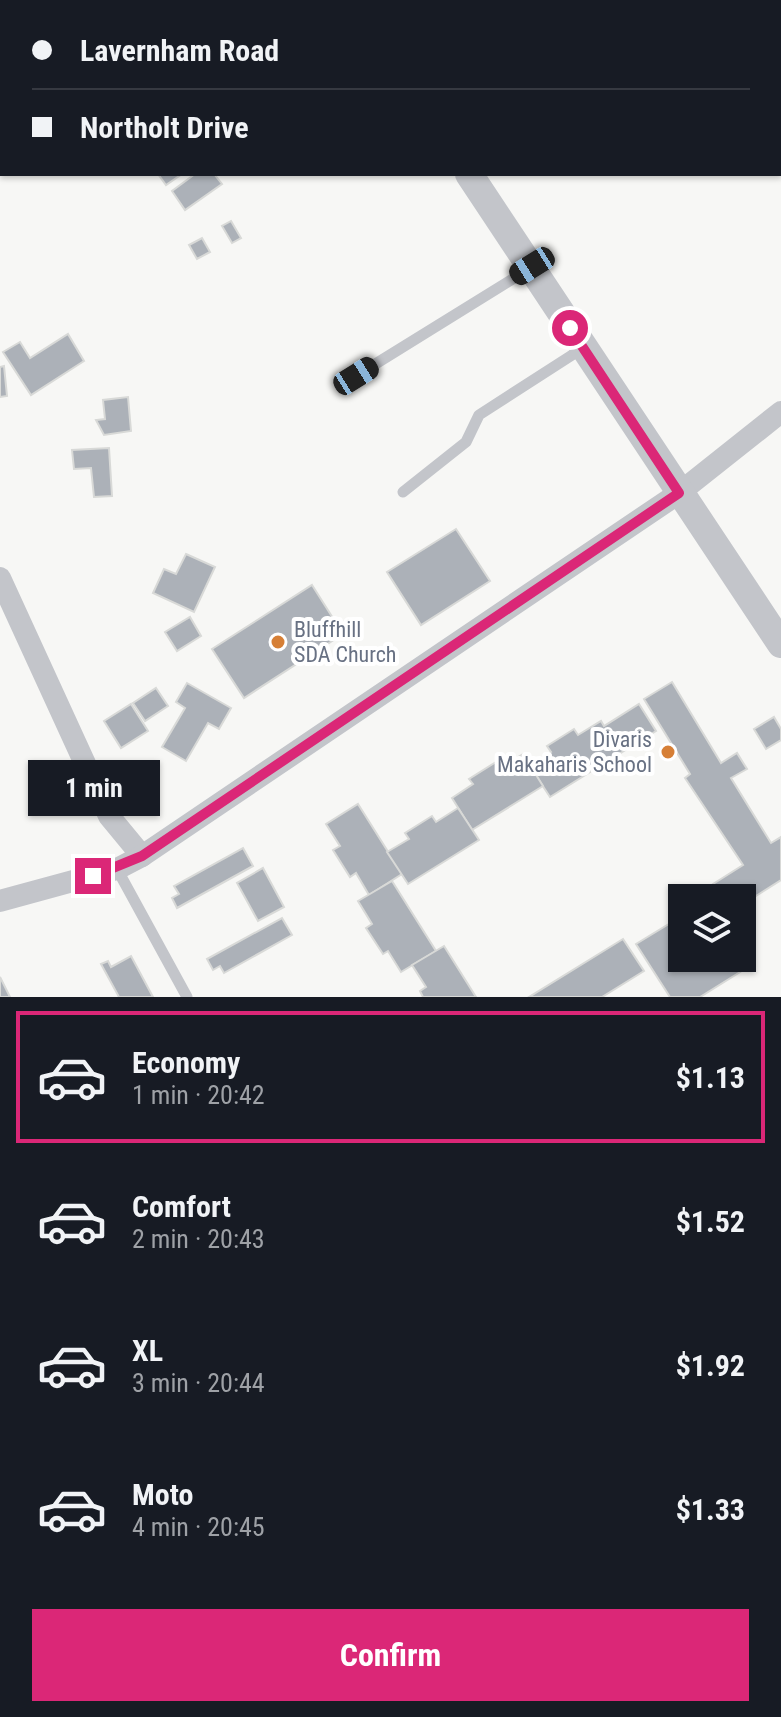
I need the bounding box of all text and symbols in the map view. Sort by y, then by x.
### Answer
text: Lavernham Road [80,33,279,68]
text: Northolt Drive [80,110,249,145]
car [505,243,559,289]
route start [552,310,588,346]
car [329,353,383,399]
place label: Bluffhill SDA Church [294,617,397,667]
marker: Bluffhill SDA Church [269,633,287,651]
place label: Divaris Makaharis School [497,727,652,777]
marker: Divaris Makaharis School [659,743,677,761]
callout: 1 min [27,760,159,816]
text: 1 min [65,773,123,803]
route end [75,858,111,894]
map controls [668,884,756,972]
button: layers [668,884,756,972]
icon: car [36,1041,108,1113]
text: Economy [132,1045,240,1080]
text: $1.13 [676,1060,745,1095]
text: 1 min · 20:42 [132,1080,265,1110]
icon: car [36,1185,108,1257]
text: Comfort [132,1189,231,1224]
text: $1.52 [676,1204,745,1239]
text: 2 min · 20:43 [132,1224,265,1254]
icon: car [36,1329,108,1401]
text: XL [132,1333,163,1368]
text: $1.92 [676,1348,745,1383]
text: 3 min · 20:44 [132,1368,265,1398]
icon: car [36,1473,108,1545]
text: Moto [132,1477,193,1512]
text: $1.33 [676,1492,745,1527]
text: 4 min · 20:45 [132,1512,265,1542]
button: Confirm [32,1609,749,1701]

